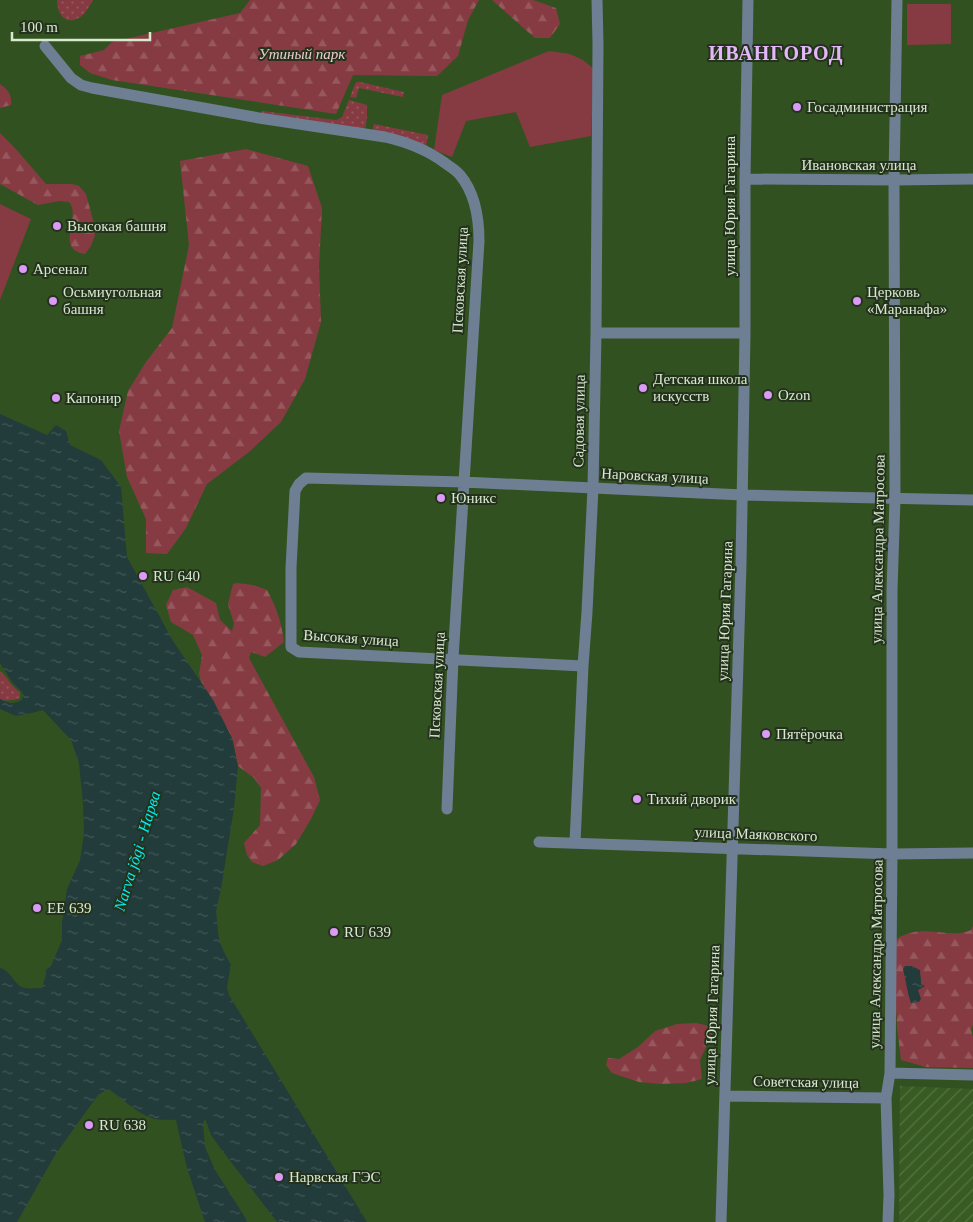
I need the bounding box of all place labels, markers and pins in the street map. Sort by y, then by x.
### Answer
place label: Госадминистрация [807,99,928,115]
marker: Госадминистрация [791,101,803,113]
place label: Высокая башня [67,218,166,234]
marker: Высокая башня [51,220,63,232]
place label: Арсенал [33,261,88,277]
marker: Арсенал [17,263,29,275]
place label: Осьмиугольная башня [63,284,161,317]
place label: Церковь «Маранафа» [867,284,947,317]
marker: Осьмиугольная башня [47,295,59,307]
marker: Церковь «Маранафа» [851,295,863,307]
place label: Детская школа искусств [653,371,748,404]
marker: Детская школа искусств [637,382,649,394]
place label: Ozon [778,387,811,403]
marker: Ozon [762,389,774,401]
place label: Капонир [66,390,121,406]
marker: Капонир [50,392,62,404]
place label: Юникс [451,490,496,506]
marker: Юникс [435,492,447,504]
place label: RU 640 [153,568,200,584]
marker: RU 640 [137,570,149,582]
place label: Пятёрочка [776,726,843,742]
marker: Пятёрочка [760,728,772,740]
place label: Тихий дворик [647,791,737,807]
marker: Тихий дворик [631,793,643,805]
place label: EE 639 [47,900,92,916]
marker: EE 639 [31,902,43,914]
place label: RU 639 [344,924,391,940]
marker: RU 639 [328,926,340,938]
place label: RU 638 [99,1117,146,1133]
marker: RU 638 [83,1119,95,1131]
place label: Нарвская ГЭС [289,1169,381,1185]
marker: Нарвская ГЭС [273,1171,285,1183]

